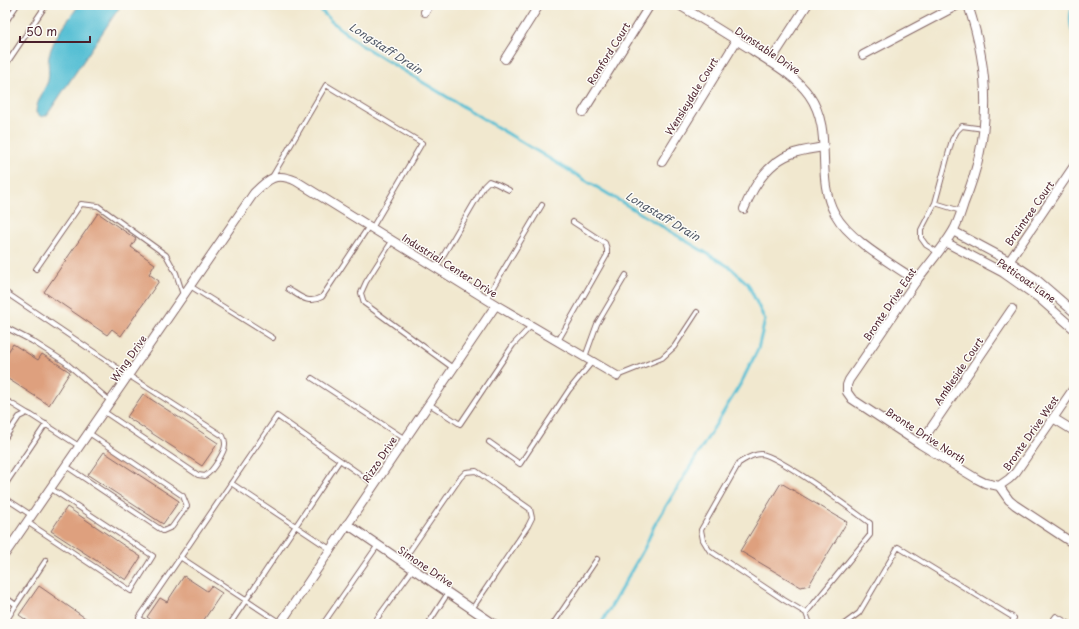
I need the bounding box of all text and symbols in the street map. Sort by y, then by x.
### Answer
scale bar [20,18,90,44]
water label: Longstaff Drain [346,18,426,78]
street label: Romford Court [583,19,633,87]
text: 50 m [26,22,57,40]
street label: Dunstable Drive [732,23,804,77]
street label: Wensleydale Court [661,54,721,138]
street label: Braintree Court [1001,178,1057,248]
water label: Longstaff Drain [623,187,704,245]
street label: Industrial Center Drive [399,229,501,301]
street label: Petticoat Lane [994,254,1060,306]
street label: Bronte Drive East [859,264,919,344]
street label: Wing Drive [106,332,150,384]
street label: Ambleside Court [930,334,986,408]
street label: Bronte Drive West [998,392,1062,474]
street label: Bronte Drive North [883,403,969,467]
street label: Rizzo Drive [358,433,400,485]
street label: Simone Drive [395,542,457,590]

